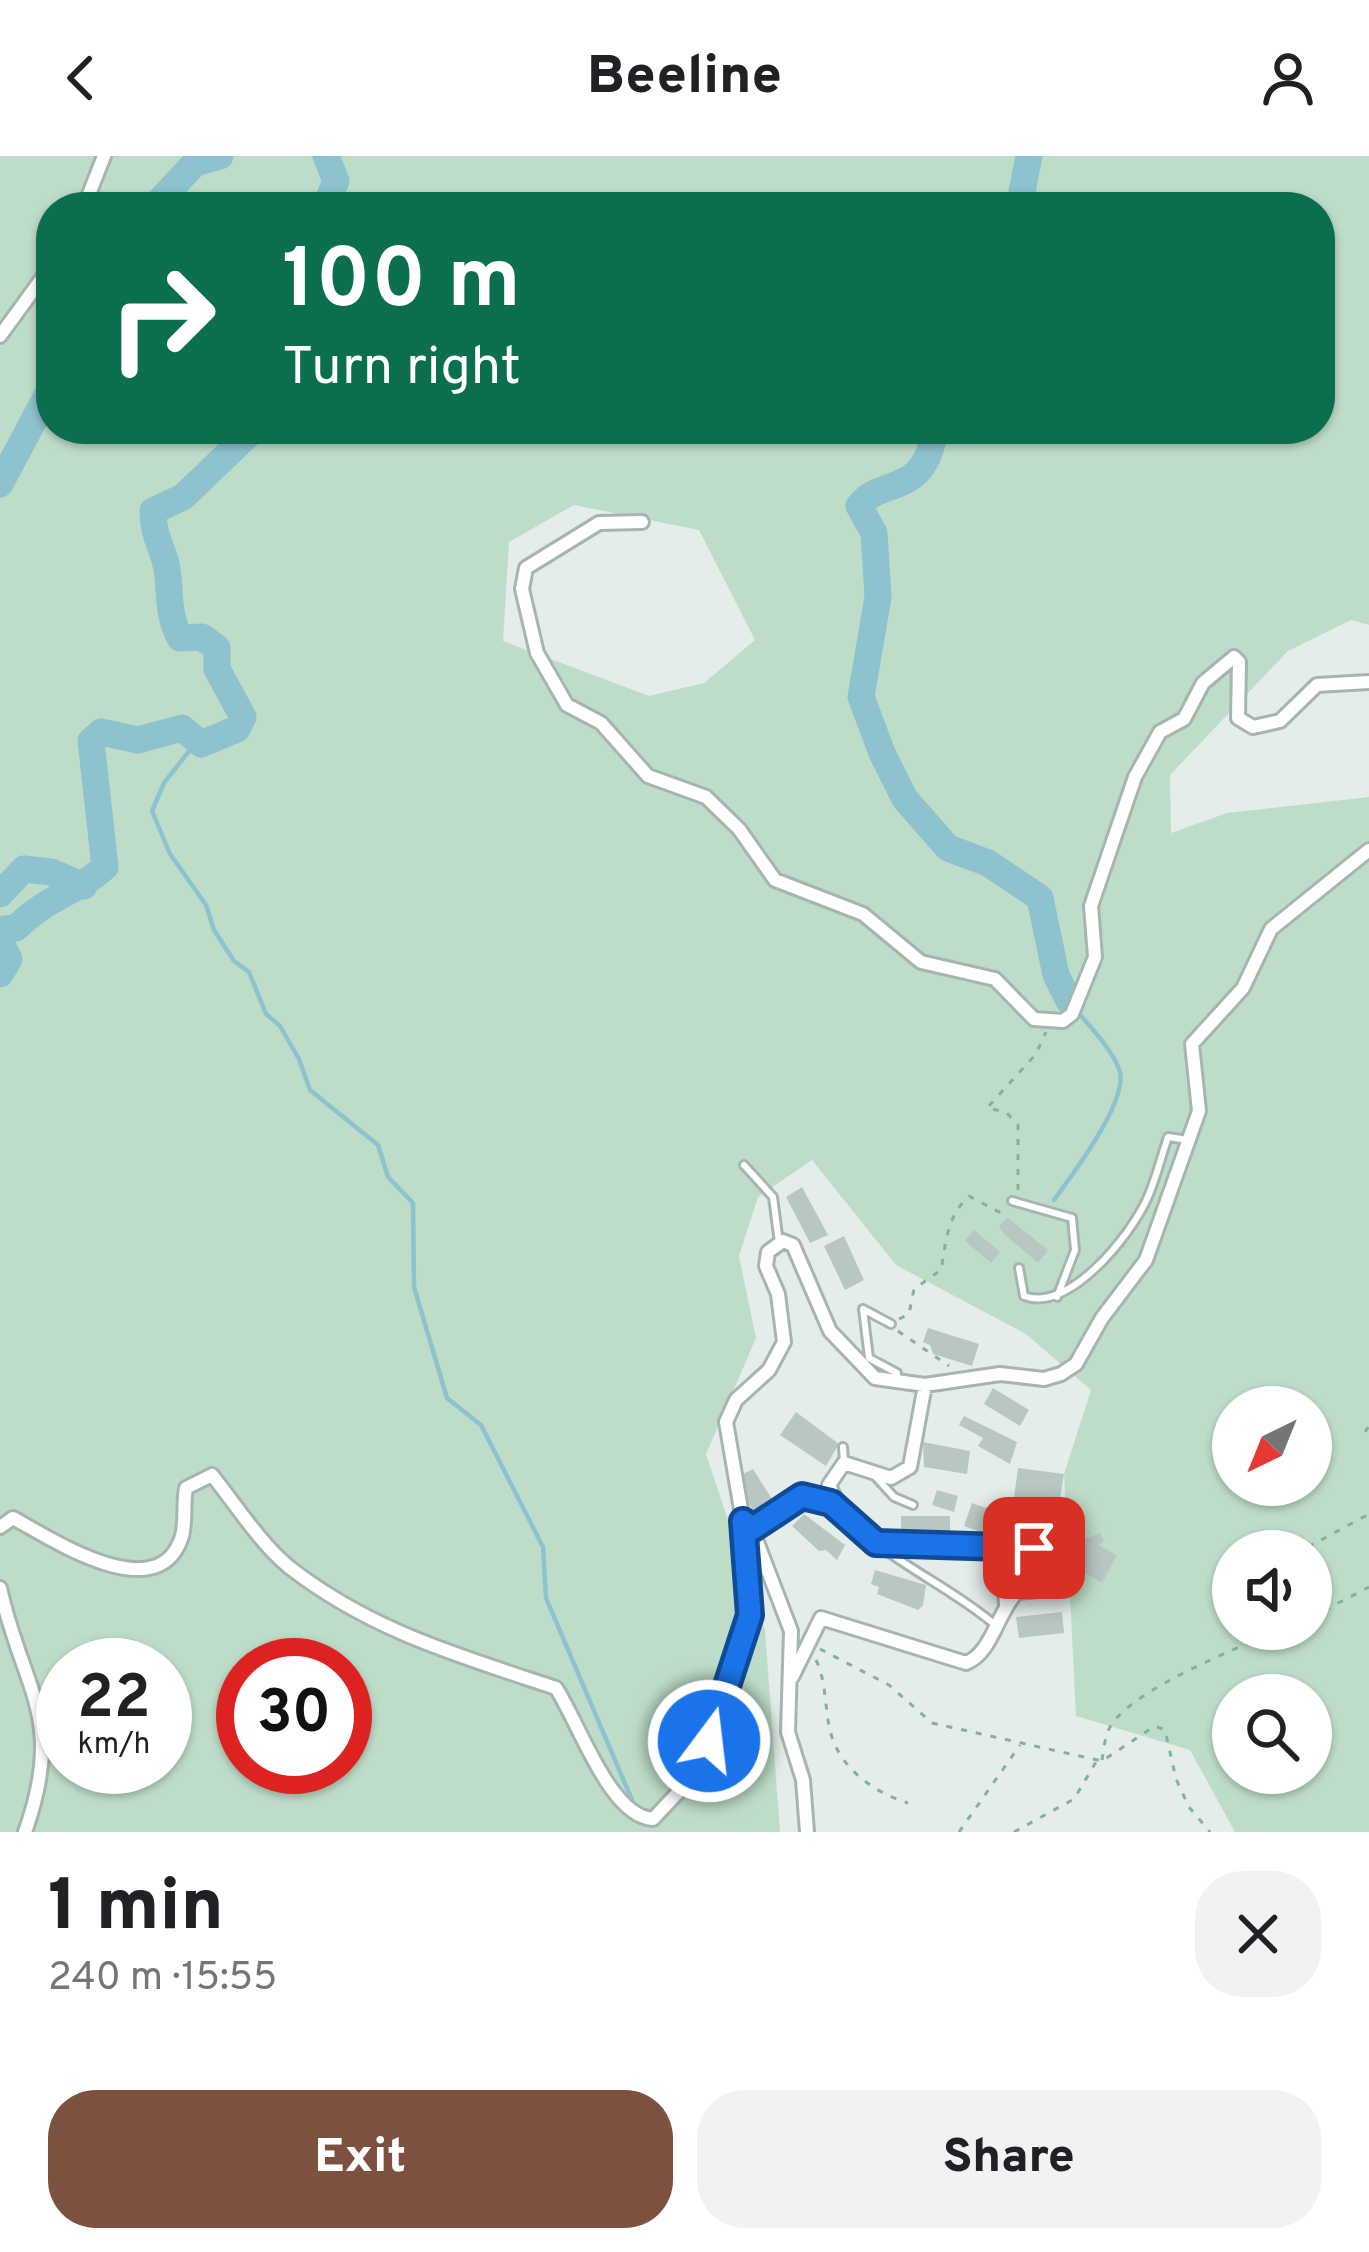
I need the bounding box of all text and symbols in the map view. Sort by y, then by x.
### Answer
text: Beeline [587,44,782,113]
icon: back [48,45,114,111]
icon: person [1255,45,1321,111]
text: 100 m [282,231,521,337]
icon: right [84,240,240,396]
text: Turn right [282,335,521,404]
north arrow [1212,1386,1332,1506]
map controls [1212,1386,1332,1794]
pin [983,1497,1085,1599]
icon: arrive [1001,1515,1067,1581]
button: sound [1212,1530,1332,1650]
speed limit sign: 30 [216,1638,372,1794]
text: 22 [77,1663,151,1739]
button: search [1212,1674,1332,1794]
position arrow [646,1678,772,1804]
text: km/h [78,1727,150,1764]
text: 1 min [48,1864,224,1956]
button: close [1195,1871,1321,1997]
text: 240 m · 15:55 [48,1955,277,2004]
button: Exit [48,2090,673,2228]
button: Share [697,2090,1321,2228]

